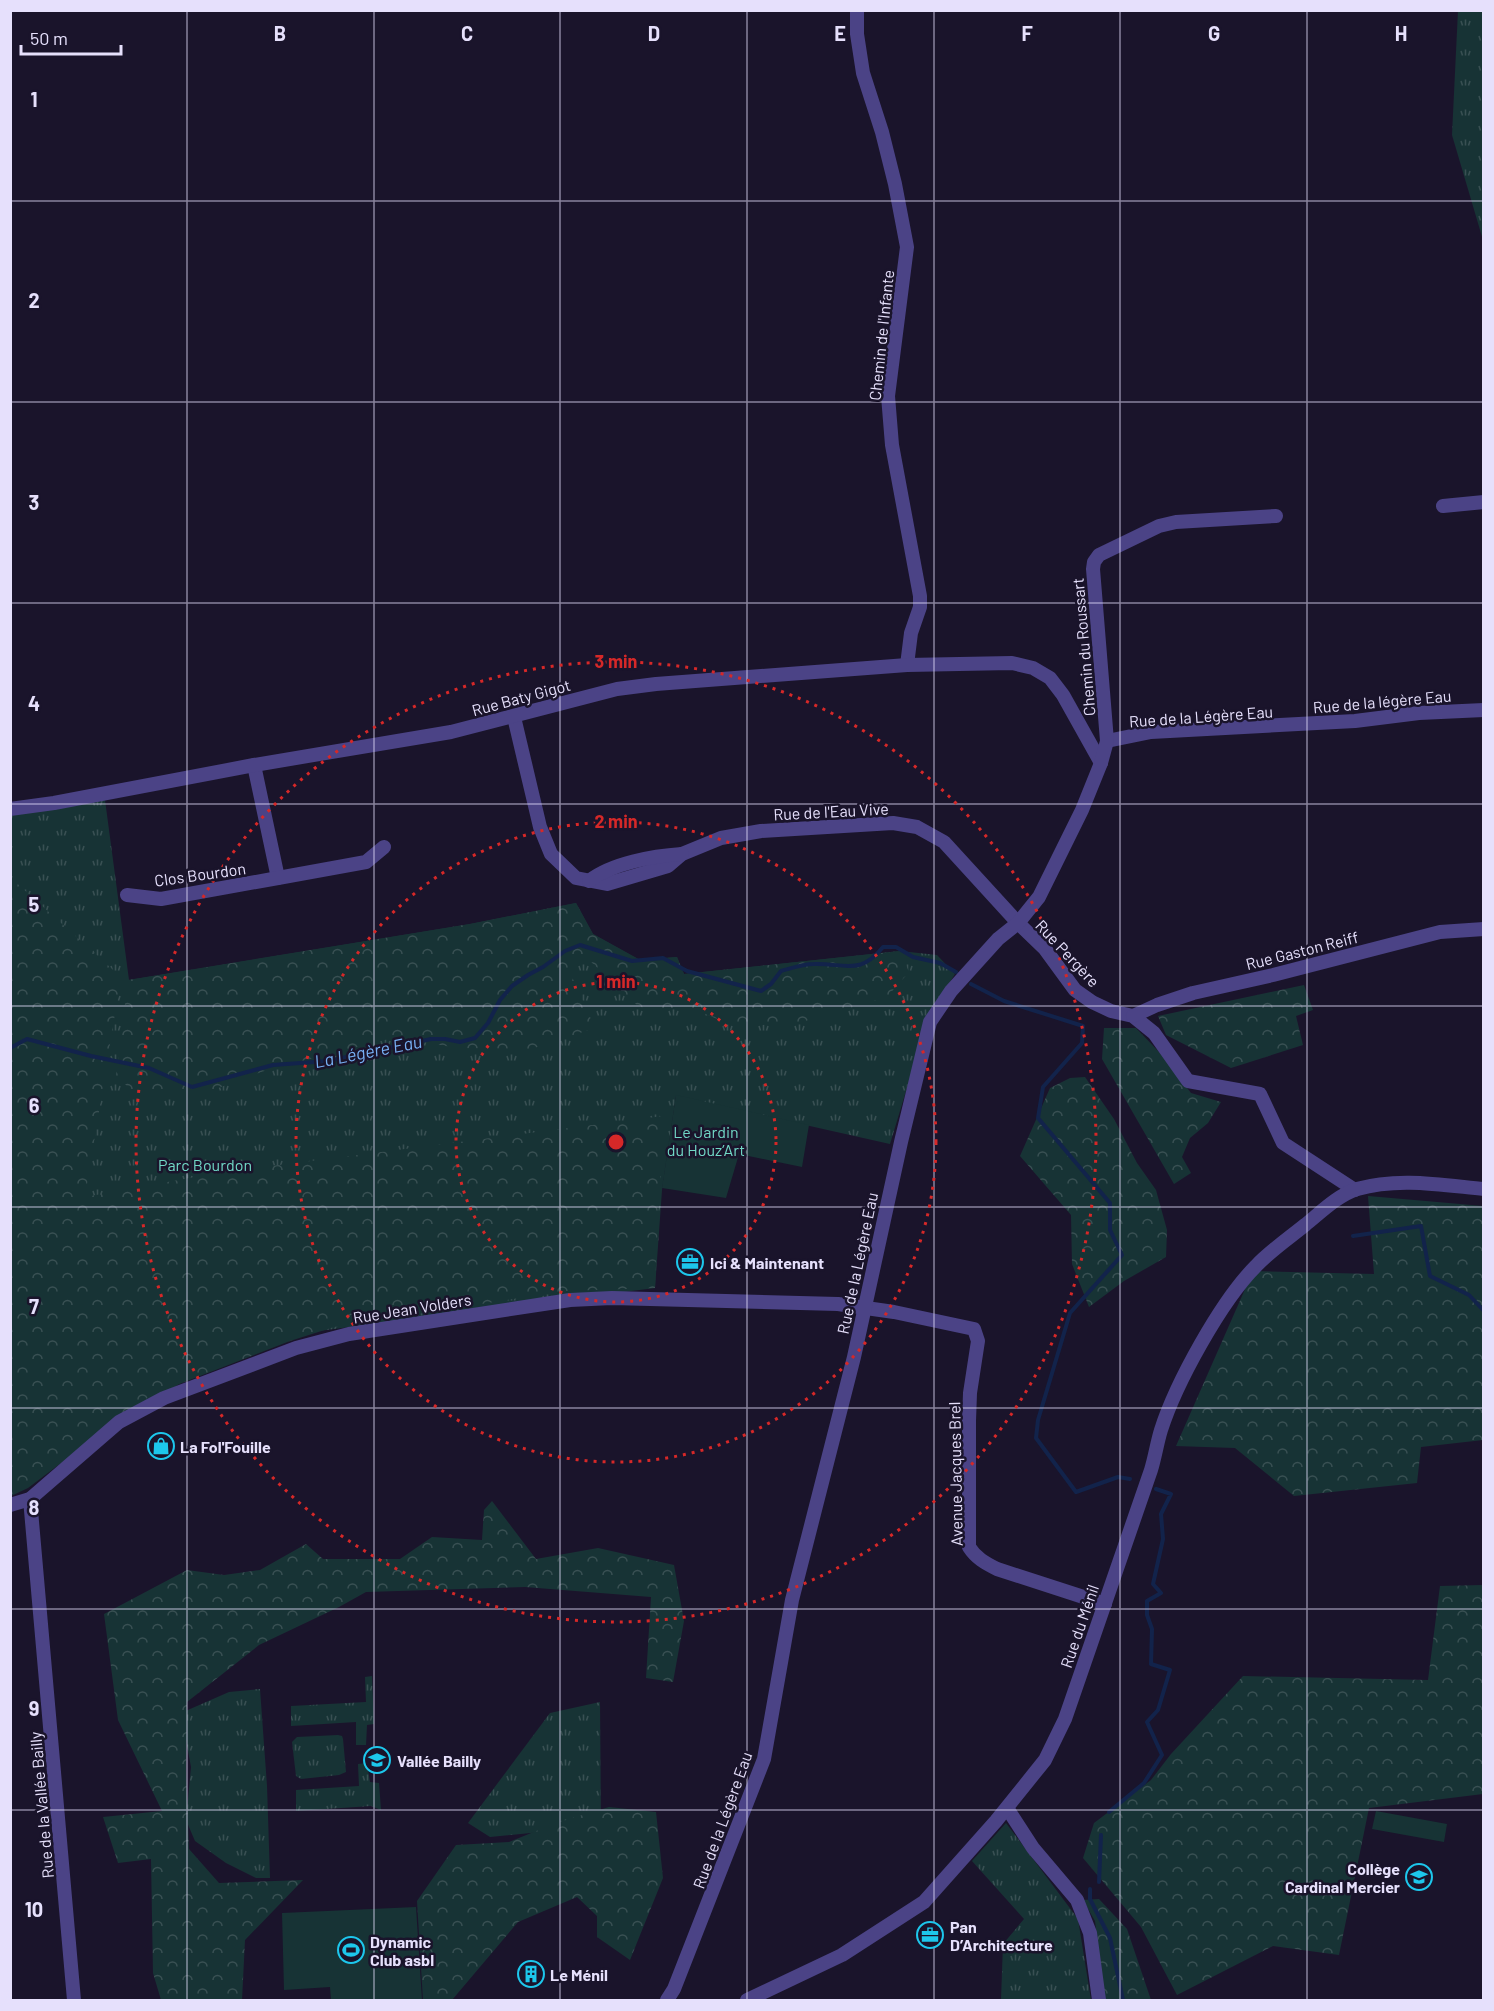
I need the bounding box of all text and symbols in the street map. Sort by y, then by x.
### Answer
scale bar [21,18,122,56]
text: B [274,21,286,45]
text: C [461,21,473,45]
text: D [648,21,660,45]
text: E [834,21,846,45]
text: F [1021,21,1033,45]
text: G [1208,21,1220,45]
text: H [1395,21,1407,45]
text: 50 m [30,27,68,49]
text: 1 [30,87,38,111]
street label: Chemin de l'Infante [865,269,897,401]
text: 2 [28,288,40,312]
text: 3 [29,490,39,514]
street label: Chemin du Roussart [1067,577,1099,717]
text: 3 min [595,650,637,672]
street label: Rue Baty Gigot [470,675,572,719]
street label: Rue de la légère Eau [1312,685,1452,717]
text: 4 [28,691,40,715]
street label: Rue de la Légère Eau [1128,701,1274,731]
street label: Rue de l'Eau Vive [773,798,889,824]
text: 2 min [594,810,638,832]
street label: Clos Bourdon [153,858,247,890]
text: 5 [29,892,40,916]
street label: Rue Pergère [1032,916,1104,990]
street label: Rue Gaston Reiff [1244,927,1361,973]
text: 1 min [596,970,636,992]
water label: La Légère Eau [312,1030,424,1072]
text: 6 [29,1093,40,1117]
park label: Le Jardin du Houz’Art [667,1122,745,1159]
centre of rings [606,1132,626,1152]
park label: Parc Bourdon [158,1155,252,1174]
street label: Rue de la Légère Eau [833,1190,881,1336]
office icon: Ici & Maintenant [675,1247,705,1277]
place label: Ici & Maintenant [710,1253,824,1272]
street label: Rue Jean Volders [351,1289,473,1327]
text: 7 [29,1294,39,1318]
street label: Avenue Jacques Brel [944,1402,966,1546]
shop icon: La Fol'Fouille [146,1431,176,1461]
place label: La Fol'Fouille [180,1437,271,1456]
text: 8 [29,1495,40,1519]
street label: Rue du Ménil [1056,1582,1102,1670]
text: 9 [29,1696,39,1720]
street label: Rue de la Vallée Bailly [25,1730,57,1879]
school or university icon: Vallée Bailly [362,1745,392,1775]
street label: Rue de la Légère Eau [688,1749,756,1891]
place label: Vallée Bailly [397,1751,481,1770]
place label: Collège Cardinal Mercier [1285,1859,1400,1896]
school or university icon: Collège Cardinal Mercier [1404,1862,1434,1892]
text: 10 [25,1897,43,1921]
place label: Pan D’Architecture [950,1917,1053,1954]
office icon: Pan D’Architecture [915,1920,945,1950]
place label: Dynamic Club asbl [370,1932,434,1969]
sports icon: Dynamic Club asbl [336,1935,366,1965]
building icon: Le Ménil [516,1959,546,1989]
place label: Le Ménil [550,1965,608,1984]

